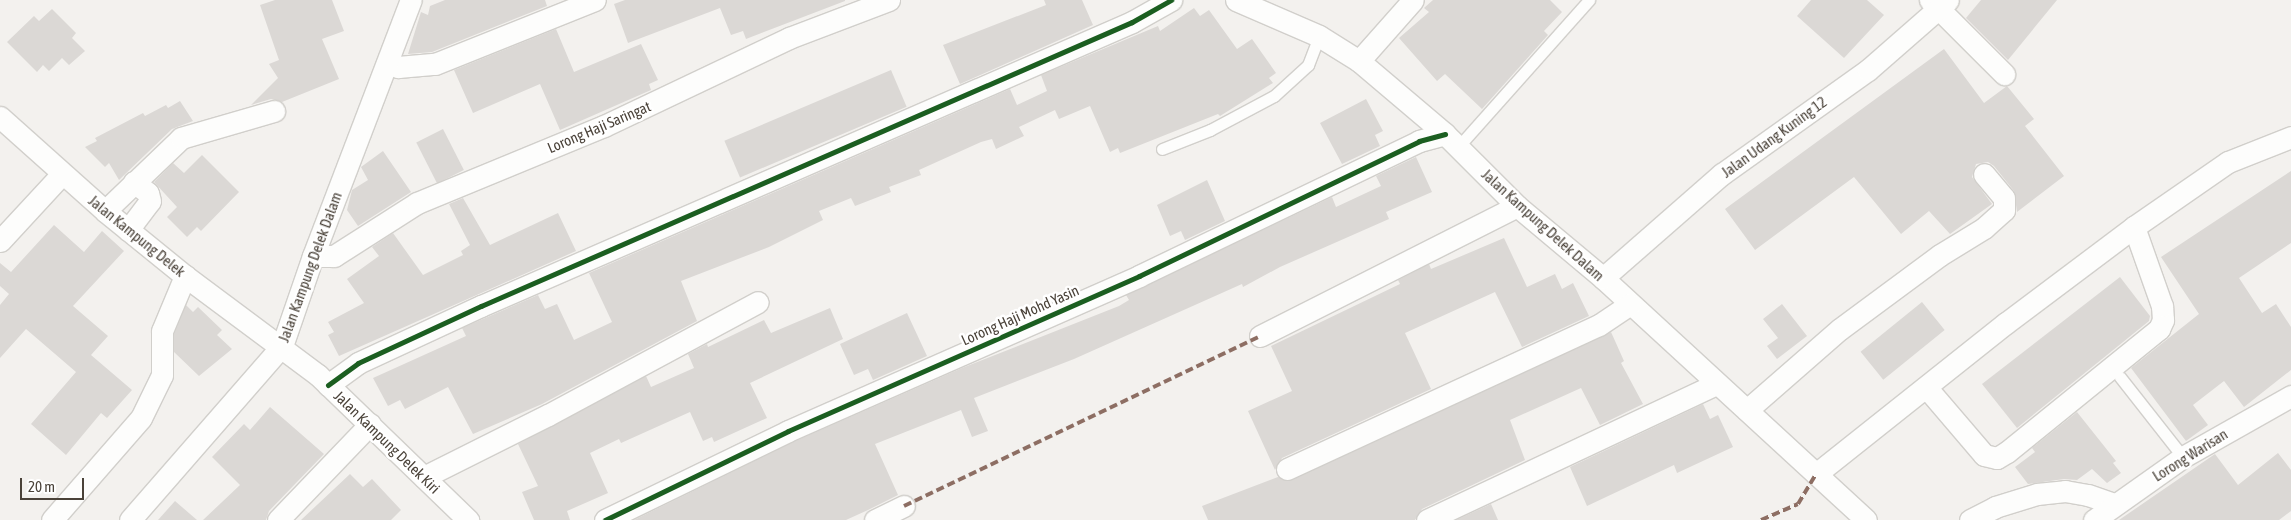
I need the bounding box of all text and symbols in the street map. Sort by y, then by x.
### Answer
street label: Jalan Udang Kuning 12 [1718,93,1830,181]
street label: Lorong Haji Saringat [545,97,653,157]
street label: Jalan Kampung Delek Dalam [1478,165,1608,285]
street label: Jalan Kampung Delek Dalam [274,189,346,345]
street label: Jalan Kampung Delek [85,191,189,281]
street label: Lorong Haji Mohd Yasin [958,281,1082,349]
street label: Jalan Kampung Delek Kiri [330,387,444,497]
street label: Lorong Warisan [2149,425,2231,485]
scale bar [22,468,86,500]
text: 20 m [28,478,55,495]

